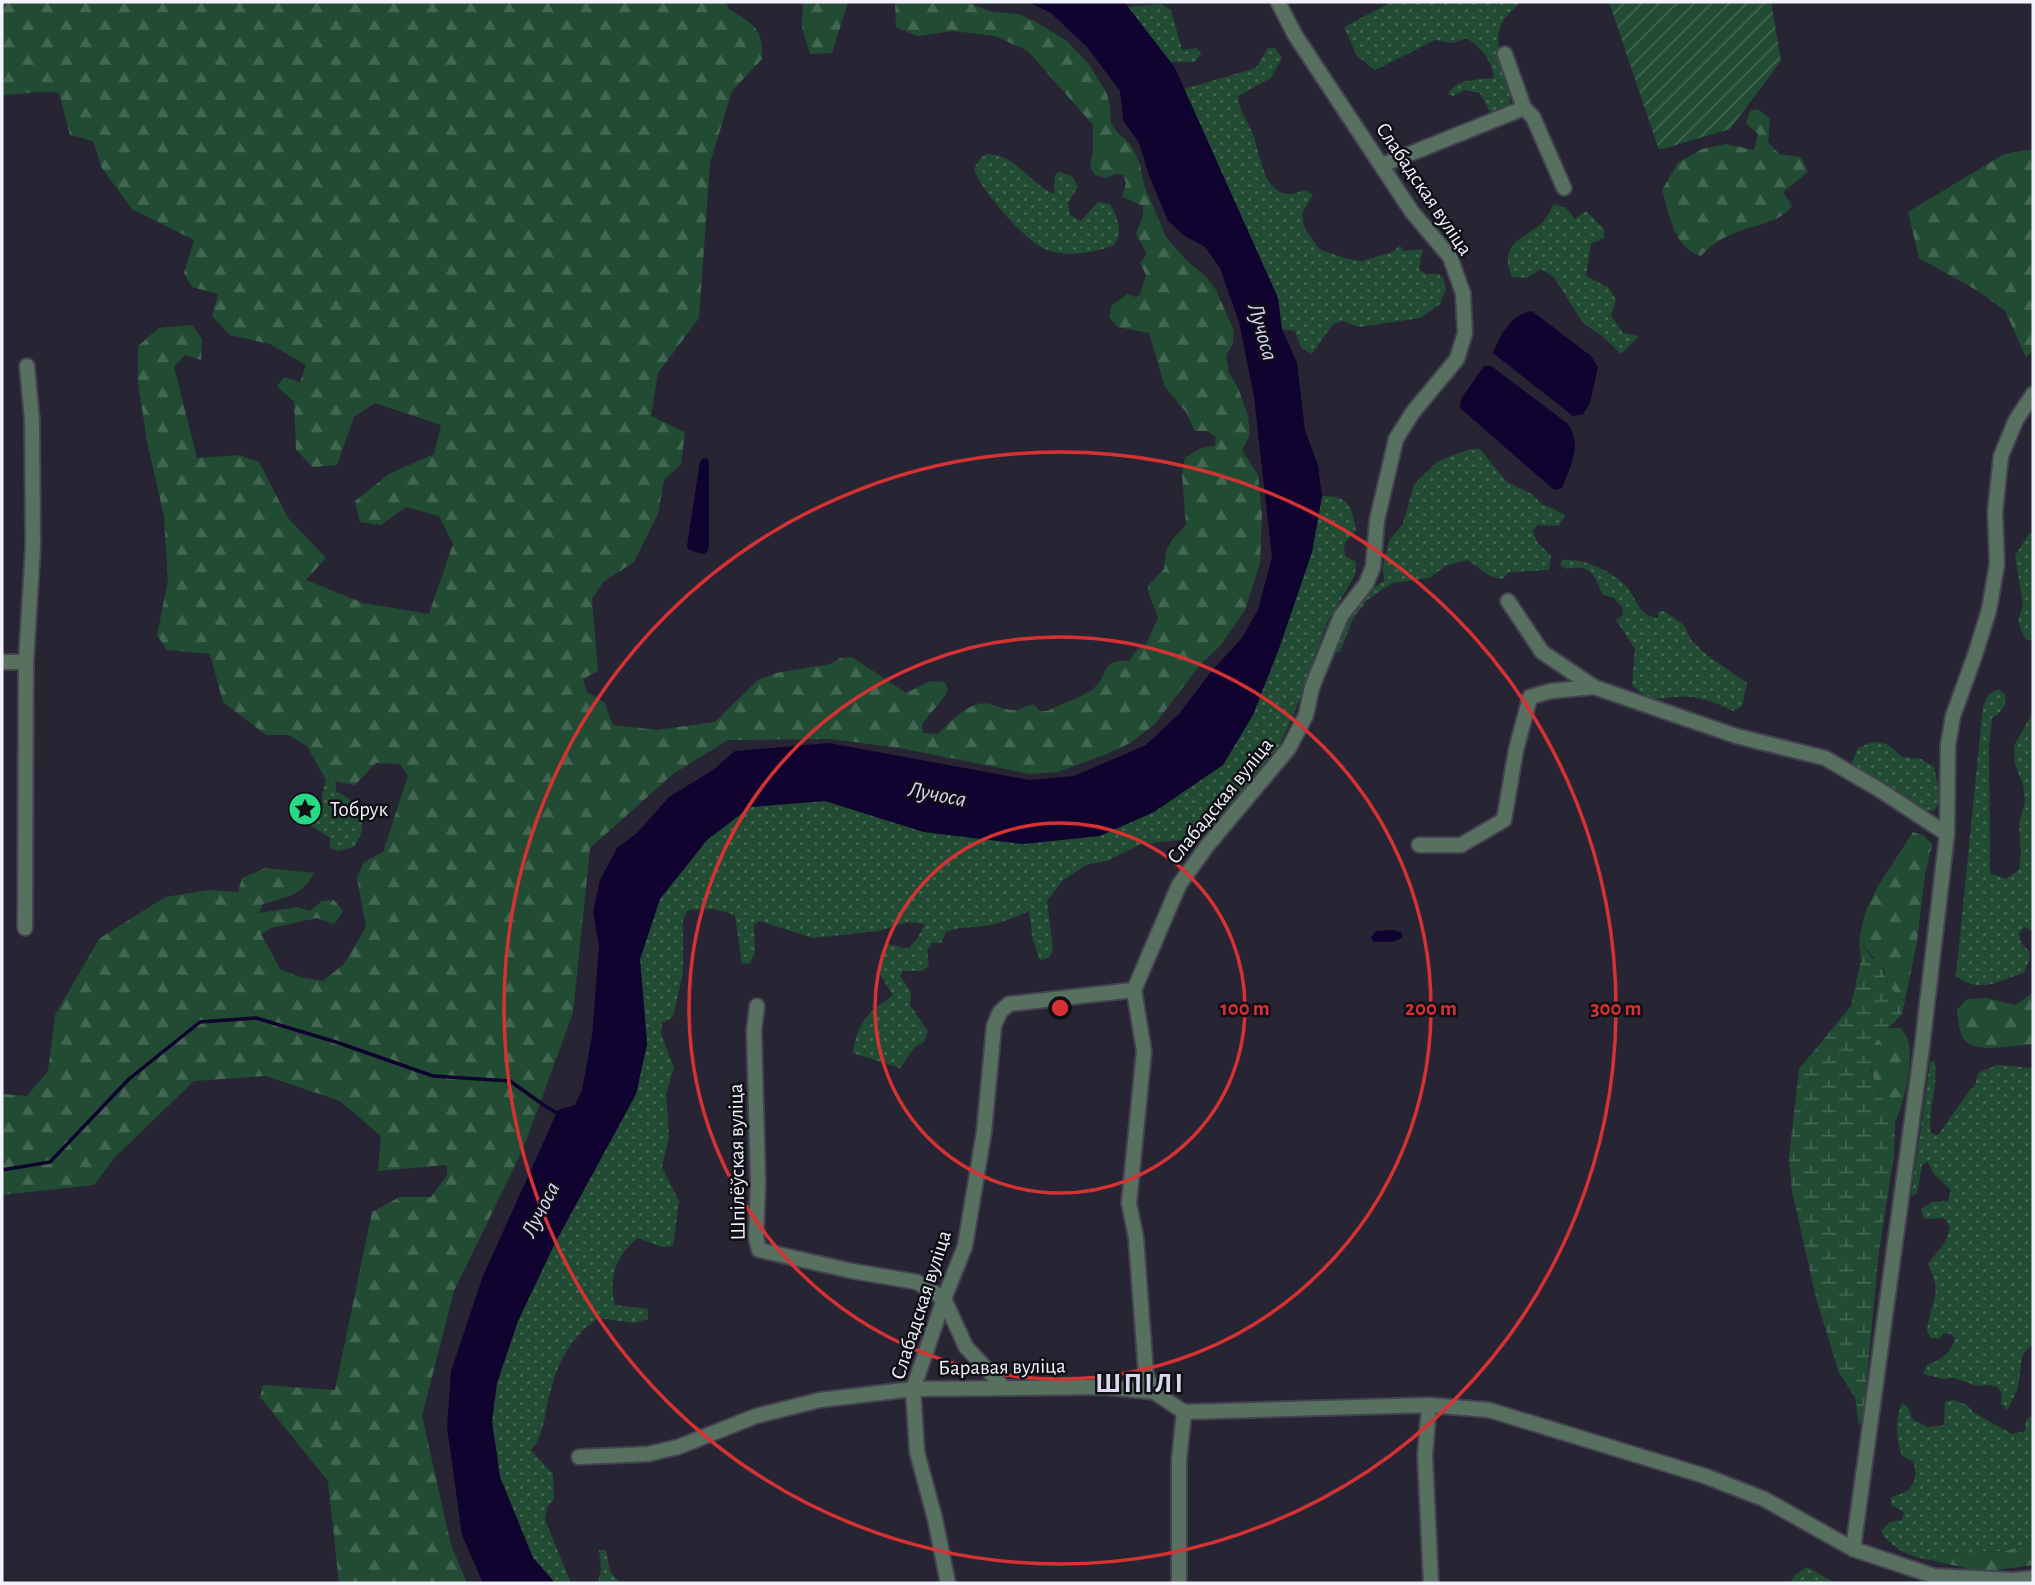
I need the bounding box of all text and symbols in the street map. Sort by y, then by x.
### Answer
street label: Слабадская вуліца [1372,119,1476,260]
water label: Лучоса [1243,300,1281,363]
street label: Слабадская вуліца [1163,734,1277,868]
water label: Лучоса [905,778,968,812]
place icon: Тобрук [286,790,324,828]
place label: Тобрук [330,799,389,820]
centre of rings [1048,996,1072,1020]
text: 100 m [1220,998,1270,1019]
text: 200 m [1405,998,1457,1019]
text: 300 m [1590,998,1642,1019]
street label: Шпілёўская вуліца [725,1083,749,1241]
water label: Лучоса [517,1179,565,1242]
street label: Слабадская вуліца [887,1227,955,1382]
street label: Баравая вуліца [938,1355,1066,1379]
district label: ШПІЛІ [1095,1370,1185,1398]

